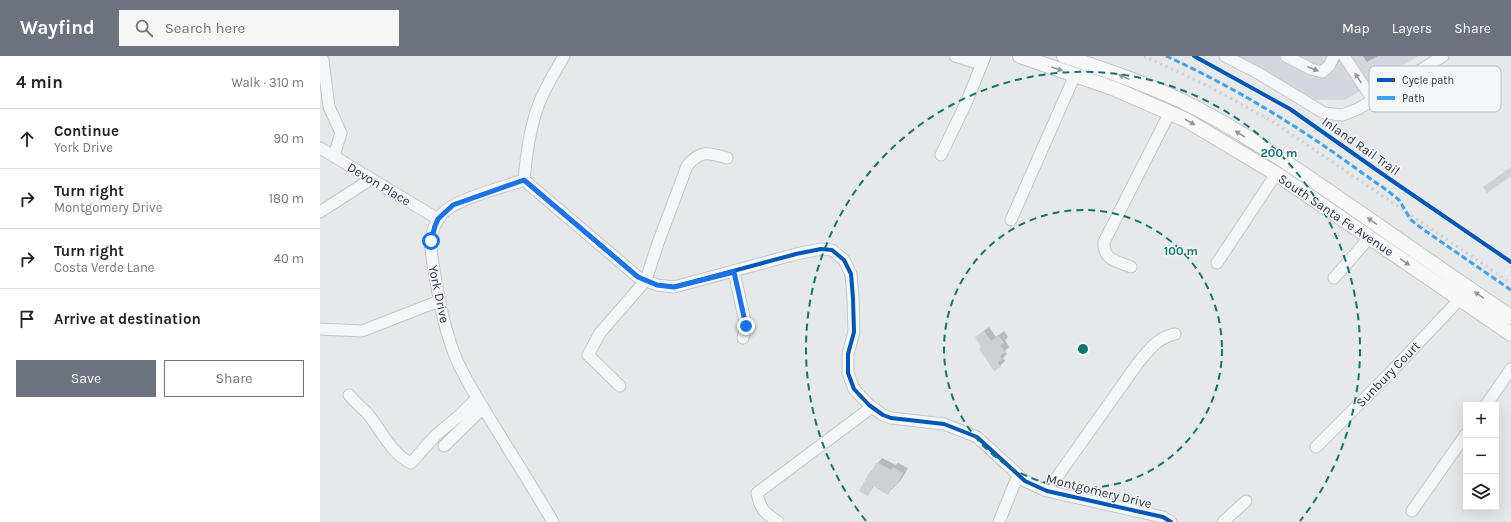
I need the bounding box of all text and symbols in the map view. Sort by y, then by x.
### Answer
search box [119,10,399,46]
text: Wayfind [20,17,95,39]
icon: search [133,17,155,39]
text: Search here [165,19,245,37]
text: Map [1342,20,1370,37]
text: Layers [1392,20,1432,37]
text: Share [1454,20,1491,37]
one-way arrow [1051,66,1063,72]
legend [1369,66,1501,112]
one-way arrow [1308,67,1320,73]
text: 4 min [16,72,63,92]
one-way arrow [1354,73,1362,83]
one-way arrow [1118,74,1129,80]
text: Cycle path [1402,74,1454,87]
text: Walk · 310 m [231,75,304,90]
text: Path [1402,92,1425,105]
street label: Inland Rail Trail [1319,114,1403,178]
one-way arrow [1184,119,1196,126]
text: Continue [54,122,119,140]
icon: ahead [16,128,38,150]
text: 90 m [273,131,304,146]
one-way arrow [1234,131,1246,138]
text: York Drive [54,140,113,155]
text: 200 m [1261,146,1297,160]
street label: Devon Place [345,159,414,209]
street label: South Santa Fe Avenue [1276,171,1397,259]
text: Turn right [54,182,124,200]
icon: right [16,188,38,210]
text: 180 m [269,191,304,206]
text: Montgomery Drive [54,200,162,215]
one-way arrow [1367,217,1377,225]
route start [422,232,440,250]
text: Turn right [54,242,124,260]
text: 100 m [1164,244,1198,258]
icon: right [16,248,38,270]
text: 40 m [274,251,304,266]
one-way arrow [1400,258,1410,266]
text: Costa Verde Lane [54,260,155,275]
street label: York Drive [426,264,453,325]
one-way arrow [1473,292,1485,299]
icon: arrive [16,308,38,330]
text: Arrive at destination [54,310,201,328]
route end [737,317,755,335]
street label: Sunbury Court [1353,338,1423,410]
centre of rings [1076,342,1090,356]
button: Save [16,360,156,397]
button: Share [164,360,304,397]
map controls [1463,402,1499,510]
button: + [1463,402,1499,438]
button: − [1463,438,1499,474]
street label: Montgomery Drive [1045,471,1154,511]
button: layers [1463,474,1499,510]

